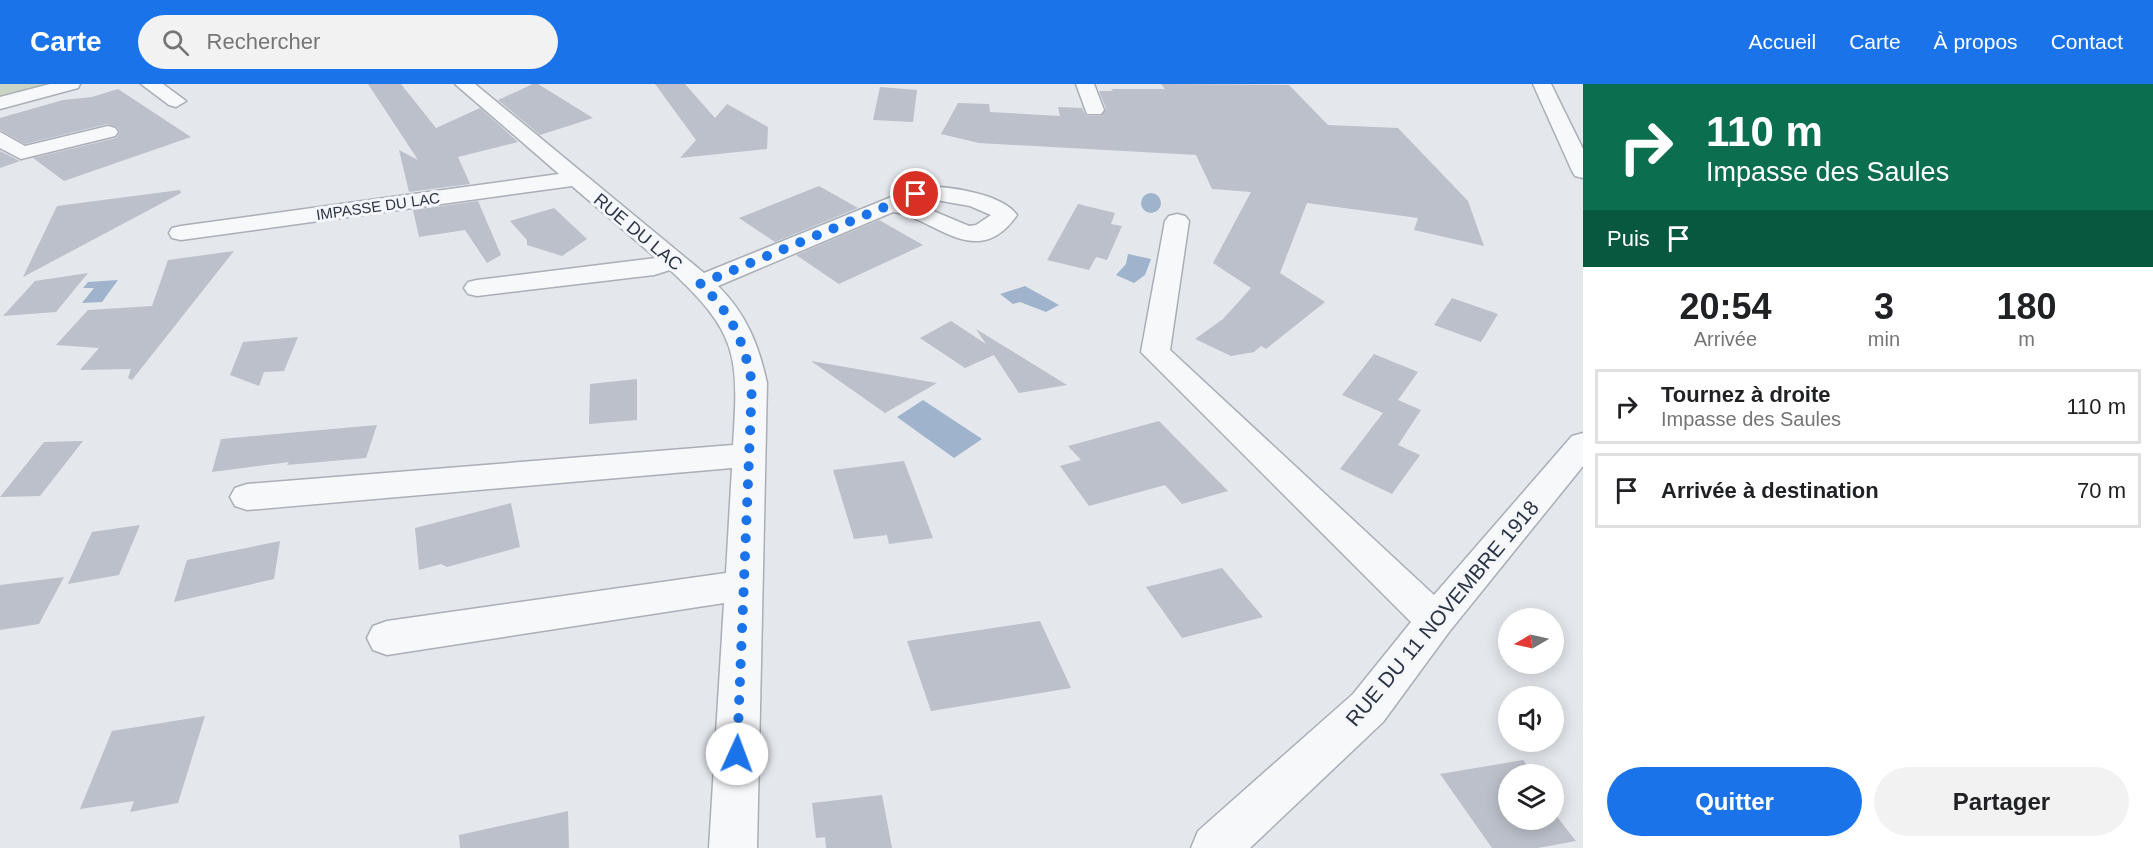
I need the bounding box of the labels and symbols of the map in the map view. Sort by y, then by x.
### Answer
pin [890,168,941,219]
street label: IMPASSE DU LAC [315,189,441,223]
street label: RUE DU LAC [590,189,686,275]
street label: RUE DU 11 NOVEMBRE 1918 [1341,496,1543,730]
north arrow [1498,608,1564,674]
position arrow [705,722,769,786]

